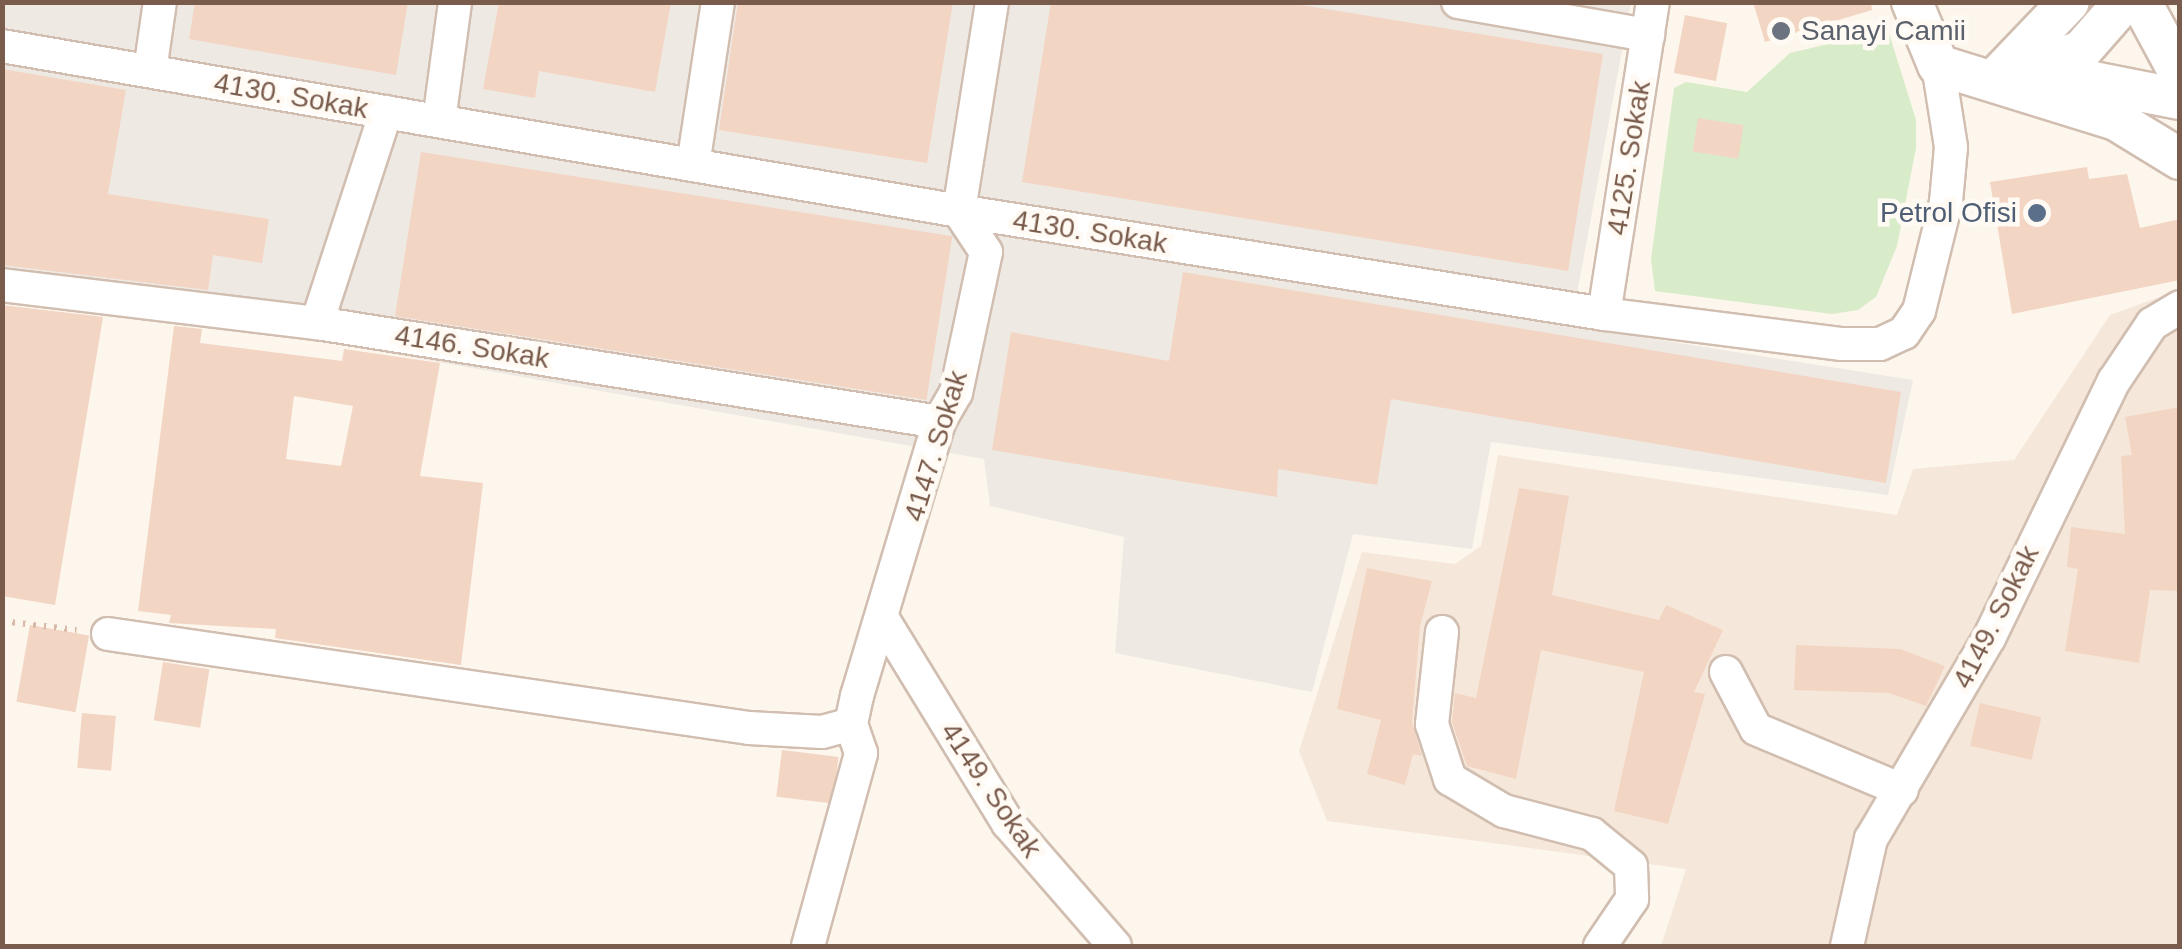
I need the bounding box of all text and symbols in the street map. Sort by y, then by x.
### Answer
place label: Sanayi Camii [1801,14,1966,48]
marker: Sanayi Camii [1770,20,1792,42]
street label: 4130. Sokak [211,66,371,126]
street label: 4125. Sokak [1600,78,1658,238]
place label: Petrol Ofisi [1880,196,2017,230]
marker: Petrol Ofisi [2026,202,2048,224]
street label: 4130. Sokak [1010,203,1170,261]
street label: 4146. Sokak [392,318,552,376]
street label: 4147. Sokak [897,367,975,525]
street label: 4149. Sokak [1946,540,2046,694]
street label: 4149. Sokak [934,716,1048,864]

